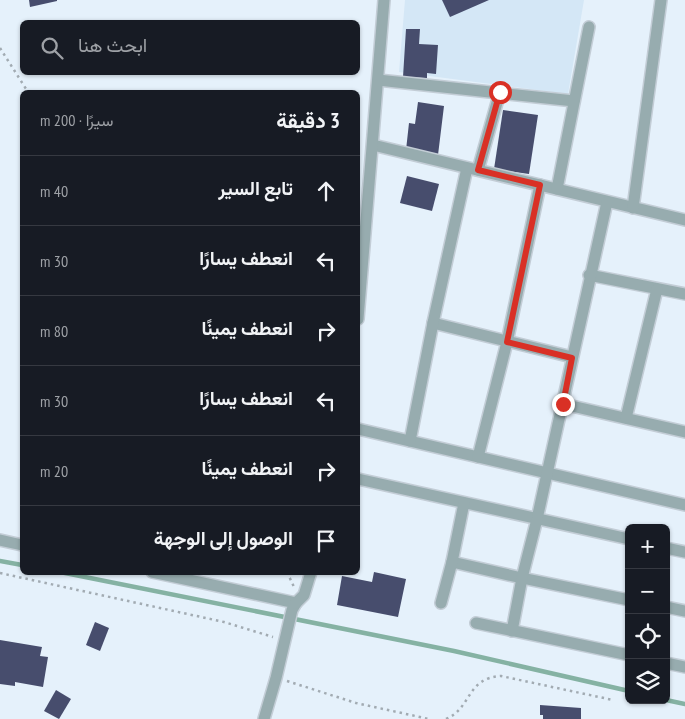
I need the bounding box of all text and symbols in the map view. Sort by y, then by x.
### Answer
search box [20,20,360,75]
text: ابحث هنا [78,33,147,57]
icon: search [38,34,66,62]
route start [489,81,512,104]
text: 3 دقيقة [276,107,340,134]
text: سيرًا · 200 m [40,110,113,130]
text: تابع السير [218,176,293,200]
icon: ahead [312,177,340,205]
text: 40 m [40,181,68,201]
text: انعطف يسارًا [199,246,293,270]
icon: left [312,247,340,275]
text: 30 m [40,251,68,271]
text: انعطف يمينًا [202,316,293,340]
icon: right [312,317,340,345]
text: 80 m [40,321,68,341]
text: انعطف يسارًا [199,386,293,410]
icon: left [312,387,340,415]
text: 30 m [40,391,68,411]
route end [552,393,575,416]
text: انعطف يمينًا [202,456,293,480]
icon: right [312,457,340,485]
text: 20 m [40,461,68,481]
map controls [625,524,670,704]
button: + [625,524,670,569]
text: الوصول إلى الوجهة [154,526,293,550]
icon: arrive [312,527,340,555]
button: − [625,569,670,614]
button: locate [625,614,670,659]
button: layers [625,659,670,704]

